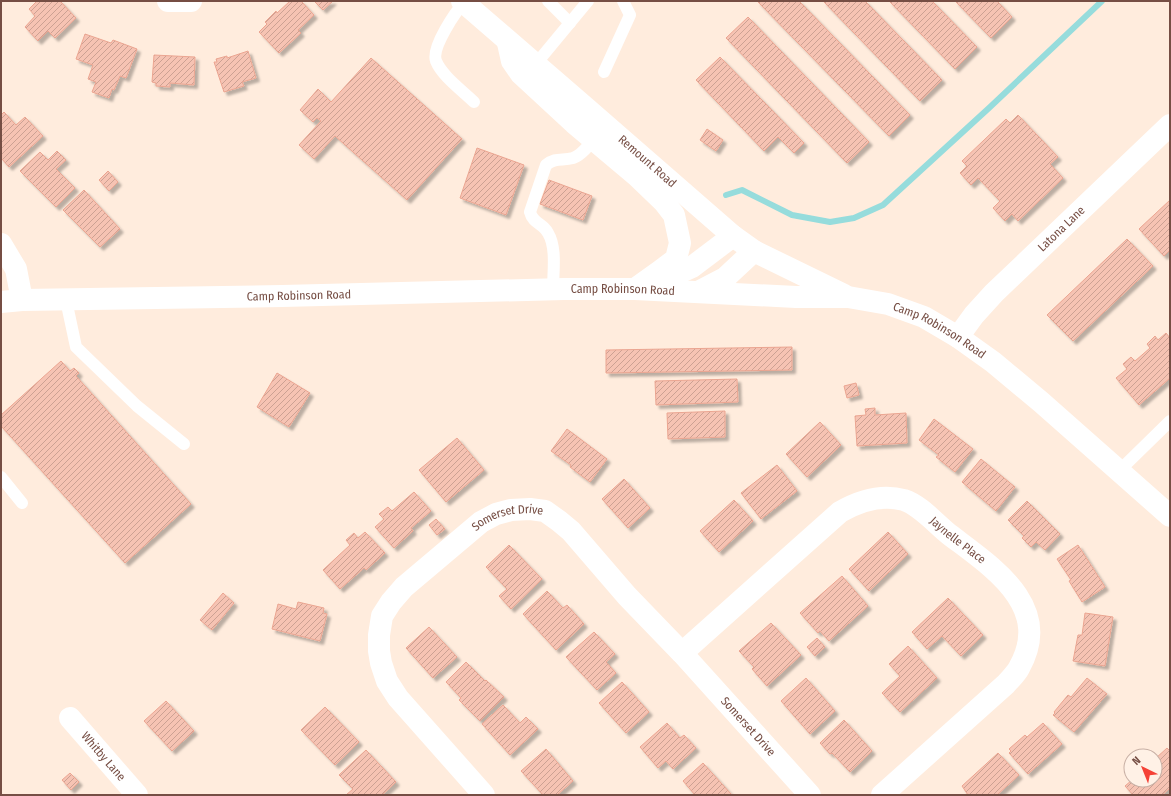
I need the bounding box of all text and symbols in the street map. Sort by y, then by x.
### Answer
street label: Remount Road [615,132,679,190]
street label: Latona Lane [1035,203,1088,254]
street label: Camp Robinson Road [571,282,675,298]
street label: Camp Robinson Road [247,287,351,304]
street label: Camp Robinson Road [891,299,988,362]
street label: Somerset Drive [469,502,544,534]
street label: Jaynelle Place [927,514,989,567]
street label: Somerset Drive [718,694,779,759]
street label: Whitby Lane [78,729,129,784]
north arrow [1123,748,1163,788]
text: N [1130,754,1143,768]

